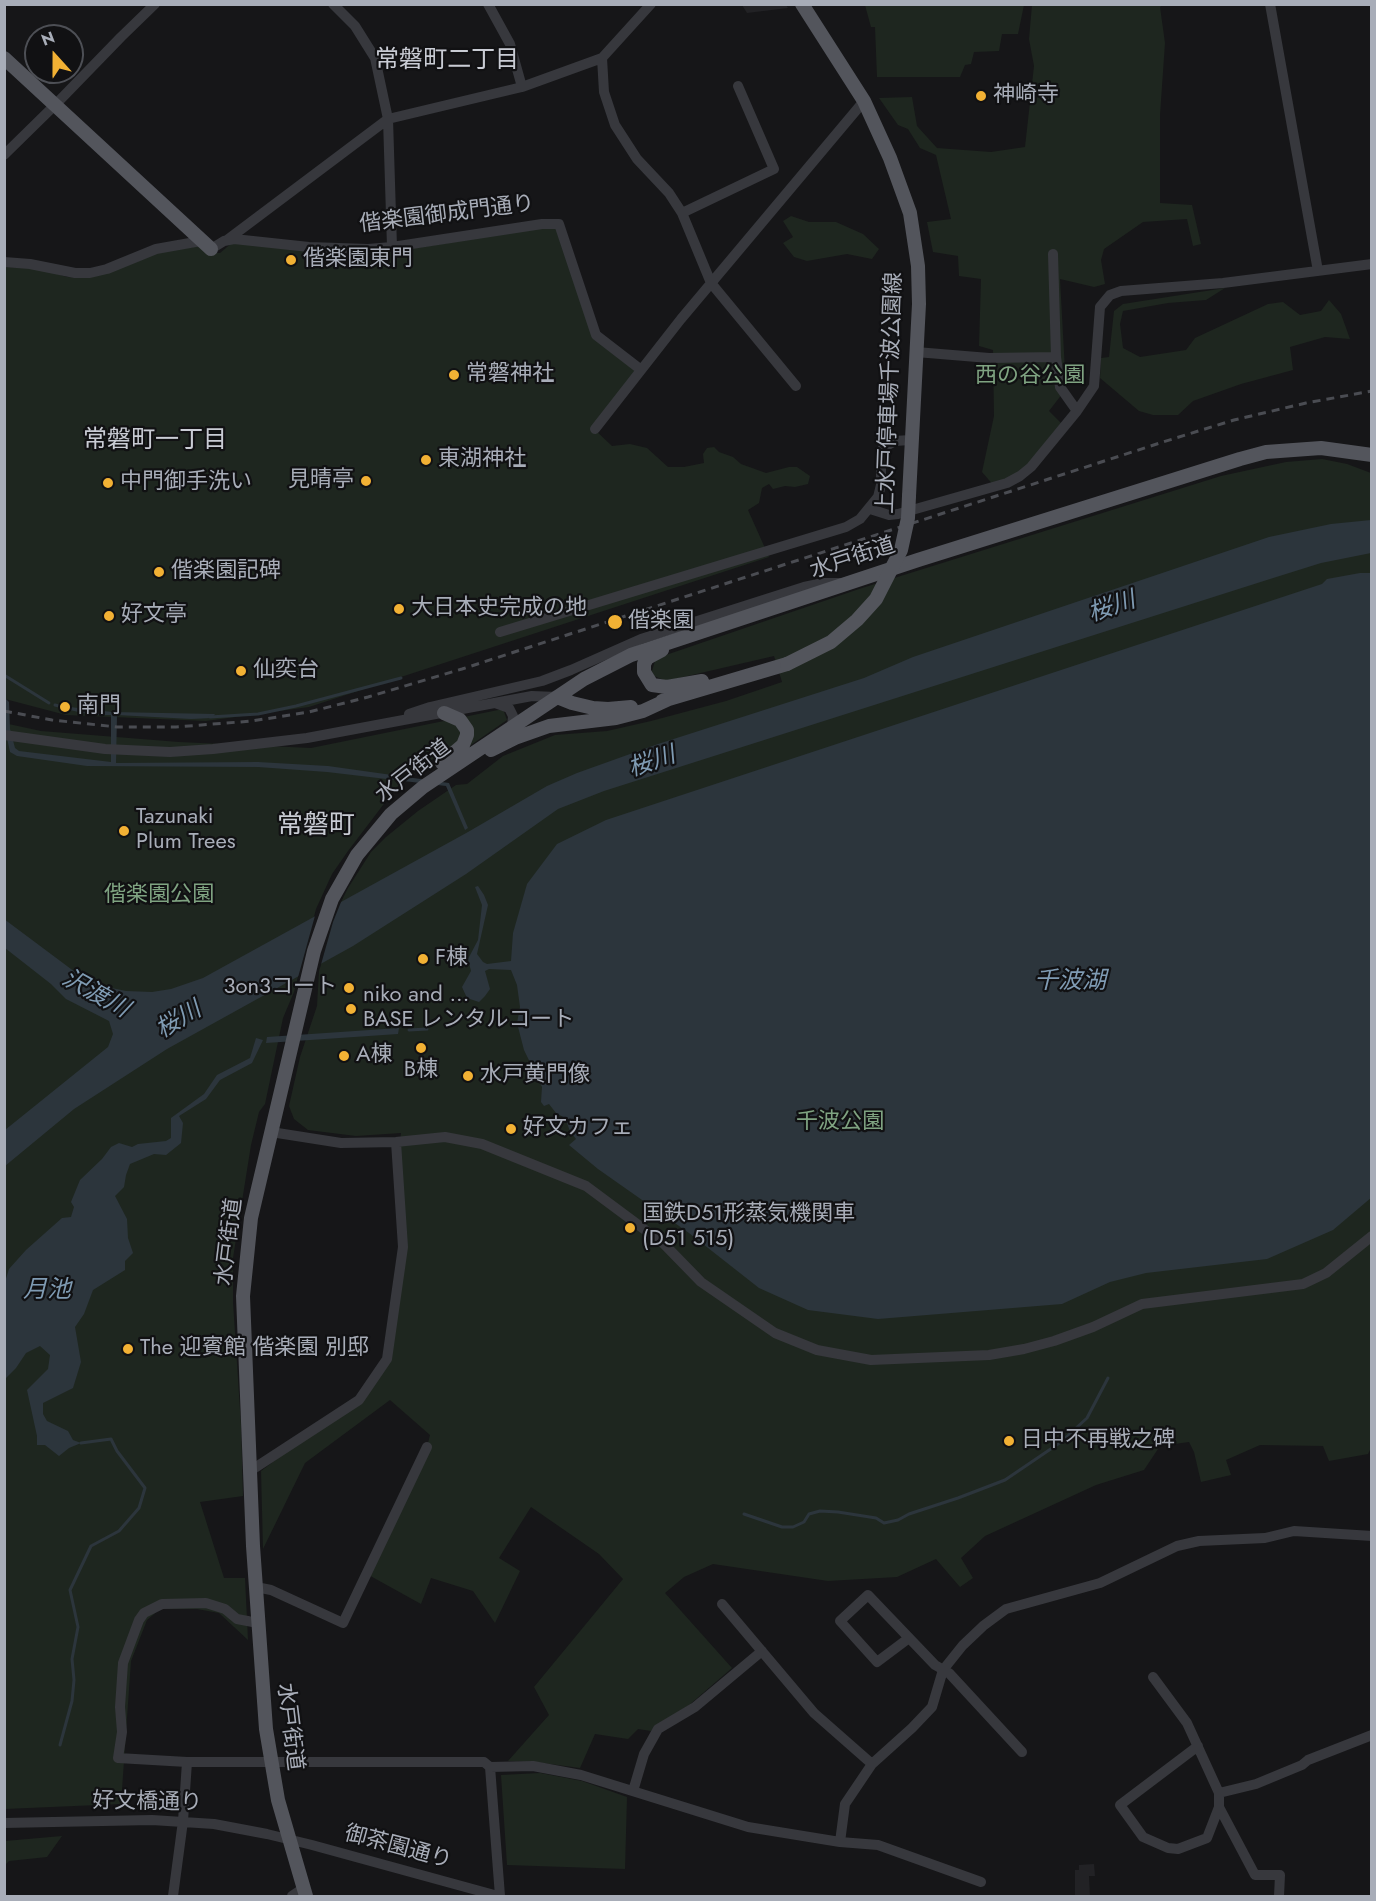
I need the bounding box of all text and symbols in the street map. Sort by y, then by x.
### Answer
north arrow [24,24,84,84]
text: N [38,26,58,52]
district label: 常磐町二丁目 [375,47,519,75]
place label: 神崎寺 [993,83,1059,109]
marker: 神崎寺 [974,89,988,103]
street label: 偕楽園御成門通り [358,191,536,239]
place label: 偕楽園東門 [303,247,413,273]
marker: 偕楽園東門 [284,253,298,267]
street label: 上水戸停車場千波公園線 [874,272,908,514]
place label: 常磐神社 [466,362,554,388]
park label: 西の谷公園 [975,364,1085,390]
marker: 常磐神社 [447,368,461,382]
district label: 常磐町一丁目 [83,427,227,455]
place label: 東湖神社 [438,447,526,473]
marker: 東湖神社 [419,453,433,467]
place label: 見晴亭 [288,468,354,494]
place label: 中門御手洗い [120,470,252,496]
marker: 見晴亭 [359,474,373,488]
marker: 中門御手洗い [101,476,115,490]
street label: 水戸街道 [807,533,899,585]
place label: 偕楽園記碑 [171,559,281,585]
marker: 偕楽園記碑 [152,565,166,579]
water label: 桜川 [1085,587,1139,629]
place label: 大日本史完成の地 [411,596,587,622]
marker: 大日本史完成の地 [392,602,406,616]
place label: 好文亭 [121,603,187,629]
marker: 好文亭 [102,609,116,623]
place label: 偕楽園 [628,609,694,635]
marker: 偕楽園 [606,613,624,631]
place label: 仙奕台 [253,658,319,684]
marker: 仙奕台 [234,664,248,678]
place label: 南門 [77,694,121,720]
marker: 南門 [58,700,72,714]
street label: 水戸街道 [371,735,457,809]
water label: 桜川 [625,742,679,784]
place label: Tazunaki Plum Trees [136,805,236,856]
district label: 常磐町 [277,811,355,843]
marker: Tazunaki Plum Trees [117,824,131,838]
park label: 偕楽園公園 [104,883,214,909]
place label: F棟 [435,946,468,972]
marker: F棟 [416,952,430,966]
water label: 沢渡川 [57,965,133,1025]
water label: 千波湖 [1034,968,1106,996]
place label: 3on3コート [223,975,337,1001]
marker: 3on3コート [342,981,356,995]
place label: niko and ... BASE レンタルコート [363,983,574,1034]
water label: 桜川 [151,996,207,1046]
marker: niko and ... BASE レンタルコート [344,1002,358,1016]
marker: B棟 [414,1041,428,1055]
place label: A棟 [356,1043,393,1069]
marker: A棟 [337,1049,351,1063]
place label: B棟 [404,1058,438,1084]
place label: 水戸黄門像 [480,1063,590,1089]
marker: 水戸黄門像 [461,1069,475,1083]
park label: 千波公園 [796,1110,884,1136]
place label: 好文カフェ [523,1116,633,1142]
marker: 好文カフェ [504,1122,518,1136]
street label: 水戸街道 [212,1197,248,1287]
place label: 国鉄D51形蒸気機関車 (D51 515) [642,1202,855,1254]
marker: 国鉄D51形蒸気機関車 (D51 515) [623,1221,637,1235]
water label: 月池 [23,1277,71,1305]
place label: The 迎賓館 偕楽園 別邸 [140,1336,369,1362]
marker: The 迎賓館 偕楽園 別邸 [121,1342,135,1356]
place label: 日中不再戦之碑 [1021,1428,1175,1454]
marker: 日中不再戦之碑 [1002,1434,1016,1448]
street label: 水戸街道 [271,1682,307,1772]
street label: 好文橋通り [92,1789,202,1817]
street label: 御茶園通り [341,1821,455,1875]

